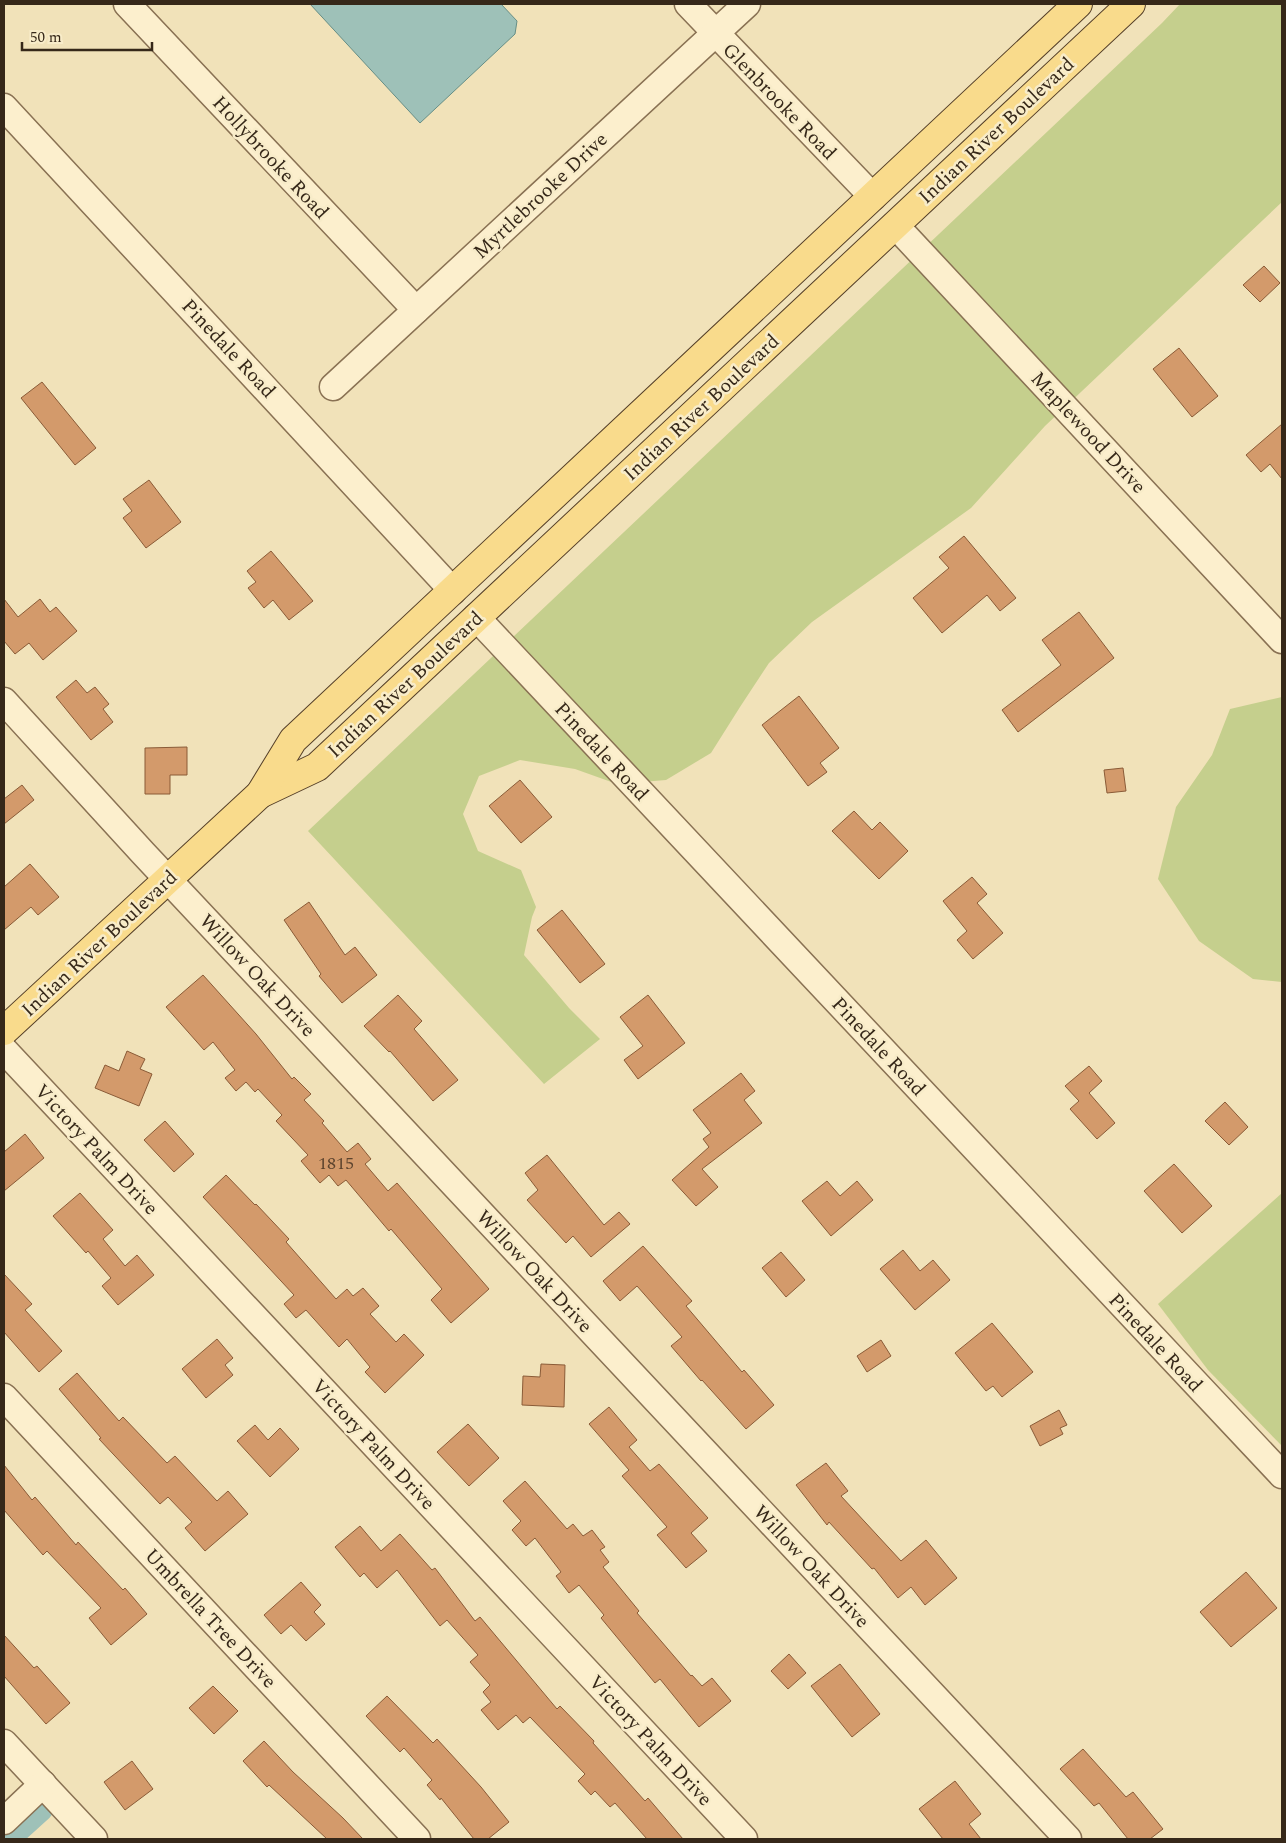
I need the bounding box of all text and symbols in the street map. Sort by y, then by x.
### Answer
scale bar [22,20,152,52]
text: 50 m [30,26,62,49]
street label: Glenbrooke Road [715,36,843,167]
street label: Indian River Boulevard [912,50,1082,211]
street label: Hollybrooke Road [205,89,336,226]
street label: Myrtlebrooke Drive [467,125,615,266]
street label: Pinedale Road [174,292,282,405]
street label: Indian River Boulevard [617,327,787,488]
street label: Maplewood Drive [1023,365,1153,501]
street label: Indian River Boulevard [321,604,491,765]
street label: Pinedale Road [547,695,655,808]
street label: Indian River Boulevard [15,863,185,1024]
street label: Willow Oak Drive [192,907,323,1044]
street label: Pinedale Road [824,990,932,1103]
street label: Victory Palm Drive [27,1077,165,1222]
house number: 1815 [318,1150,354,1177]
street label: Willow Oak Drive [469,1203,600,1340]
street label: Pinedale Road [1101,1286,1209,1399]
street label: Victory Palm Drive [304,1372,442,1517]
street label: Willow Oak Drive [746,1498,877,1635]
street label: Umbrella Tree Drive [137,1542,283,1696]
street label: Victory Palm Drive [581,1668,719,1813]

